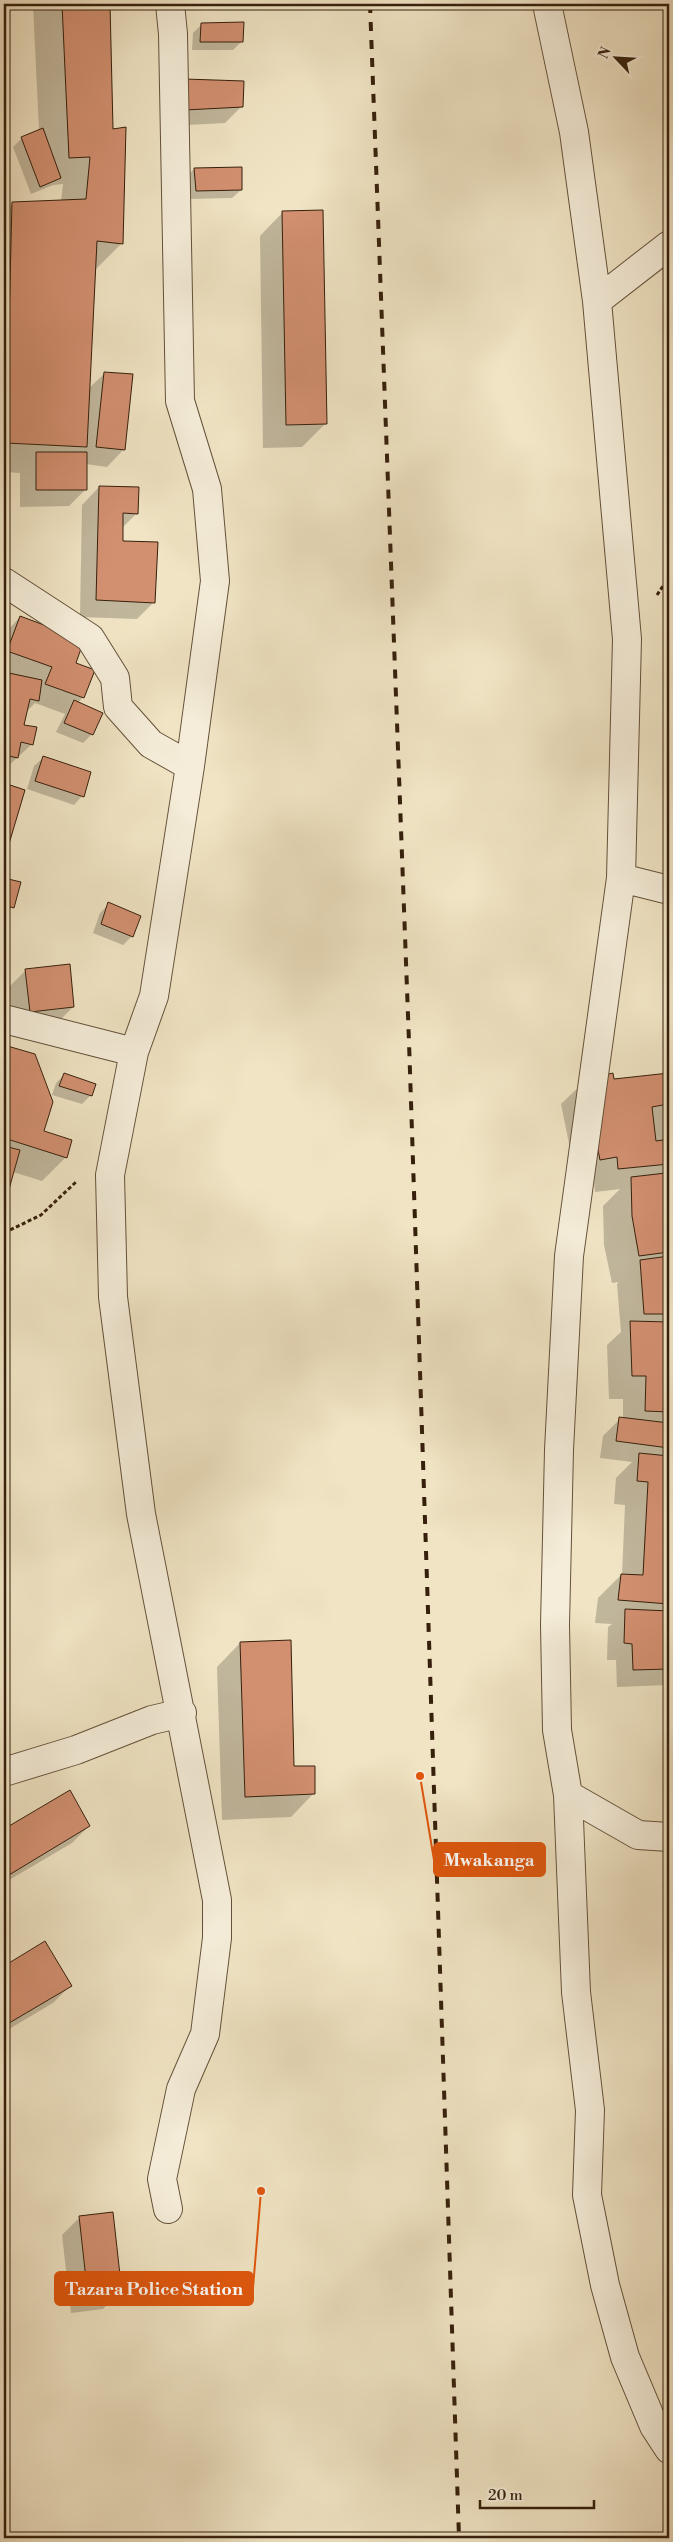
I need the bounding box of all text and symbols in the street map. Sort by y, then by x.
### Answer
north arrow [590,32,640,82]
text: N [595,44,616,62]
callout: Mwakanga [434,1843,545,1876]
text: Mwakanga [443,1849,535,1872]
callout: Tazara Police Station [55,2272,253,2305]
text: Tazara Police Station [65,2278,243,2301]
scale bar [480,2477,594,2509]
text: 20 m [488,2486,523,2505]

